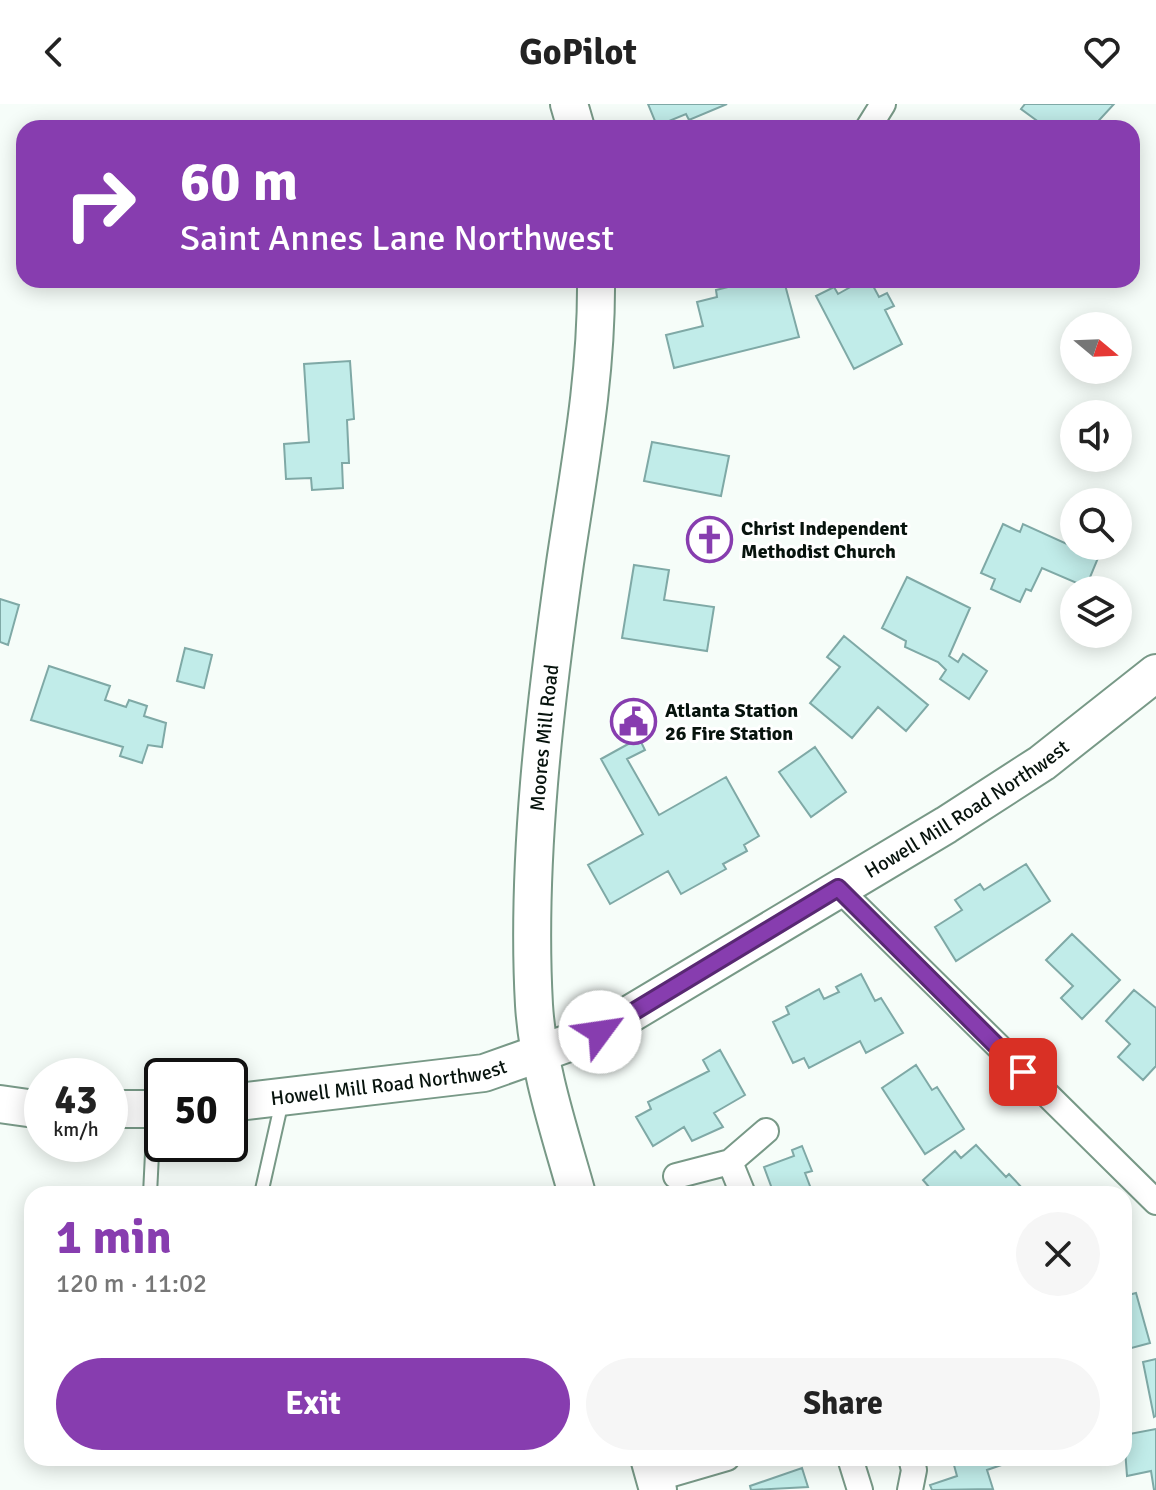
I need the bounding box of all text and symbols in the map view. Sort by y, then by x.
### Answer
icon: back [32,30,76,74]
text: GoPilot [519,30,637,75]
icon: heart [1080,30,1124,74]
text: 60 m [180,147,298,216]
icon: right [48,152,152,256]
text: Saint Annes Lane Northwest [180,216,614,261]
north arrow [1060,312,1132,384]
map controls [1060,312,1132,648]
button: sound [1060,400,1132,472]
button: search [1060,488,1132,560]
church icon: Christ Independent Methodist Church [686,516,734,564]
place label: Christ Independent Methodist Church [741,516,908,564]
button: layers [1060,576,1132,648]
street label: Moores Mill Road [525,663,564,812]
public building icon: Atlanta Station 26 Fire Station [610,698,658,746]
place label: Atlanta Station 26 Fire Station [665,698,798,746]
street label: Howell Mill Road Northwest [860,735,1074,884]
position arrow [558,990,642,1074]
pin [989,1038,1057,1106]
icon: arrive [1001,1050,1045,1094]
street label: Howell Mill Road Northwest [269,1054,510,1111]
speed limit sign: 50 [144,1058,248,1162]
text: 43 [54,1075,98,1125]
text: km/h [53,1117,99,1142]
text: 1 min [56,1208,172,1267]
button: close [1016,1212,1100,1296]
text: 120 m · 11:02 [56,1268,207,1300]
button: Exit [56,1358,570,1450]
button: Share [586,1358,1100,1450]

